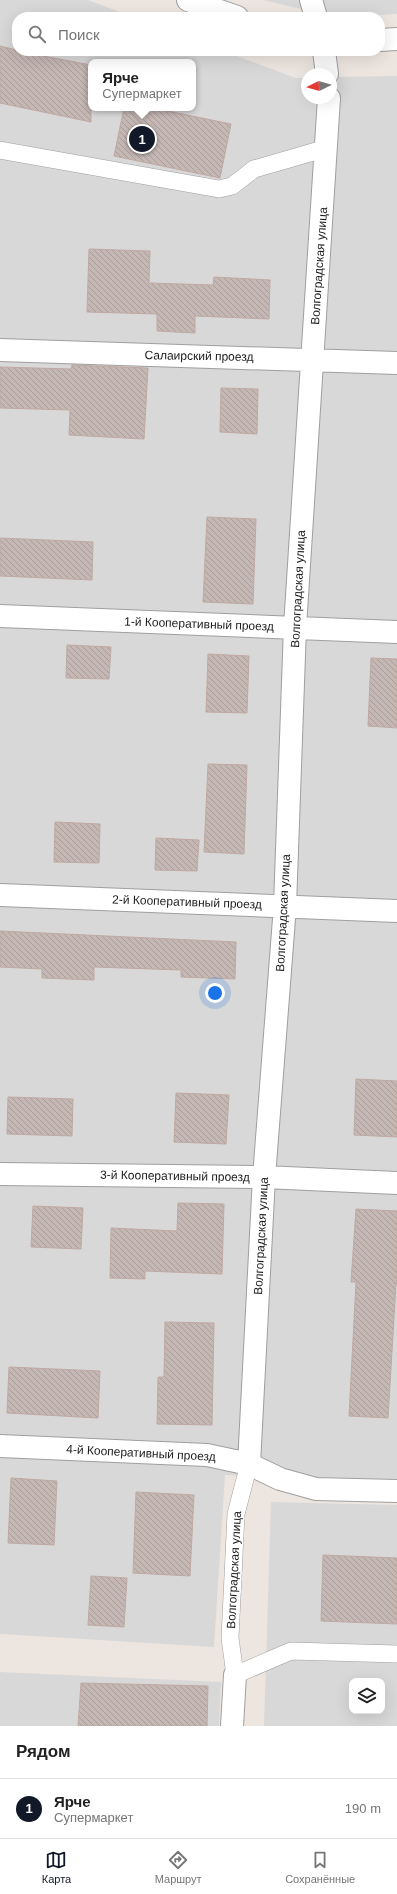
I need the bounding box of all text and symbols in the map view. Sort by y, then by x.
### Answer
search box [12,12,385,56]
icon: search [26,23,48,45]
text: Поиск [58,26,100,43]
popup [88,59,196,111]
north arrow [301,68,337,104]
text: Ярче [102,69,139,86]
text: Супермаркет [102,86,182,101]
pin: 1 [129,124,155,154]
street label: Волгоградская улица [308,206,330,325]
street label: Салаирский проезд [144,348,254,364]
street label: Волгоградская улица [288,529,308,648]
street label: 1-й Кооперативный проезд [124,614,274,634]
street label: Волгоградская улица [273,853,293,972]
street label: 2-й Кооперативный проезд [112,892,262,912]
your location [205,983,225,1003]
street label: 3-й Кооперативный проезд [100,1168,250,1184]
street label: Волгоградская улица [251,1176,271,1295]
street label: 4-й Кооперативный проезд [66,1442,216,1464]
street label: Волгоградская улица [224,1510,244,1629]
map controls [349,1678,385,1714]
button: layers [349,1678,385,1714]
text: Рядом [16,1742,71,1761]
text: Ярче [54,1793,91,1810]
text: 1 [25,1801,33,1816]
text: 190 m [345,1801,381,1816]
text: Супермаркет [54,1810,133,1825]
tab: Карта [42,1849,71,1885]
tab: Маршрут [155,1849,202,1885]
tab: Сохранённые [285,1849,355,1885]

